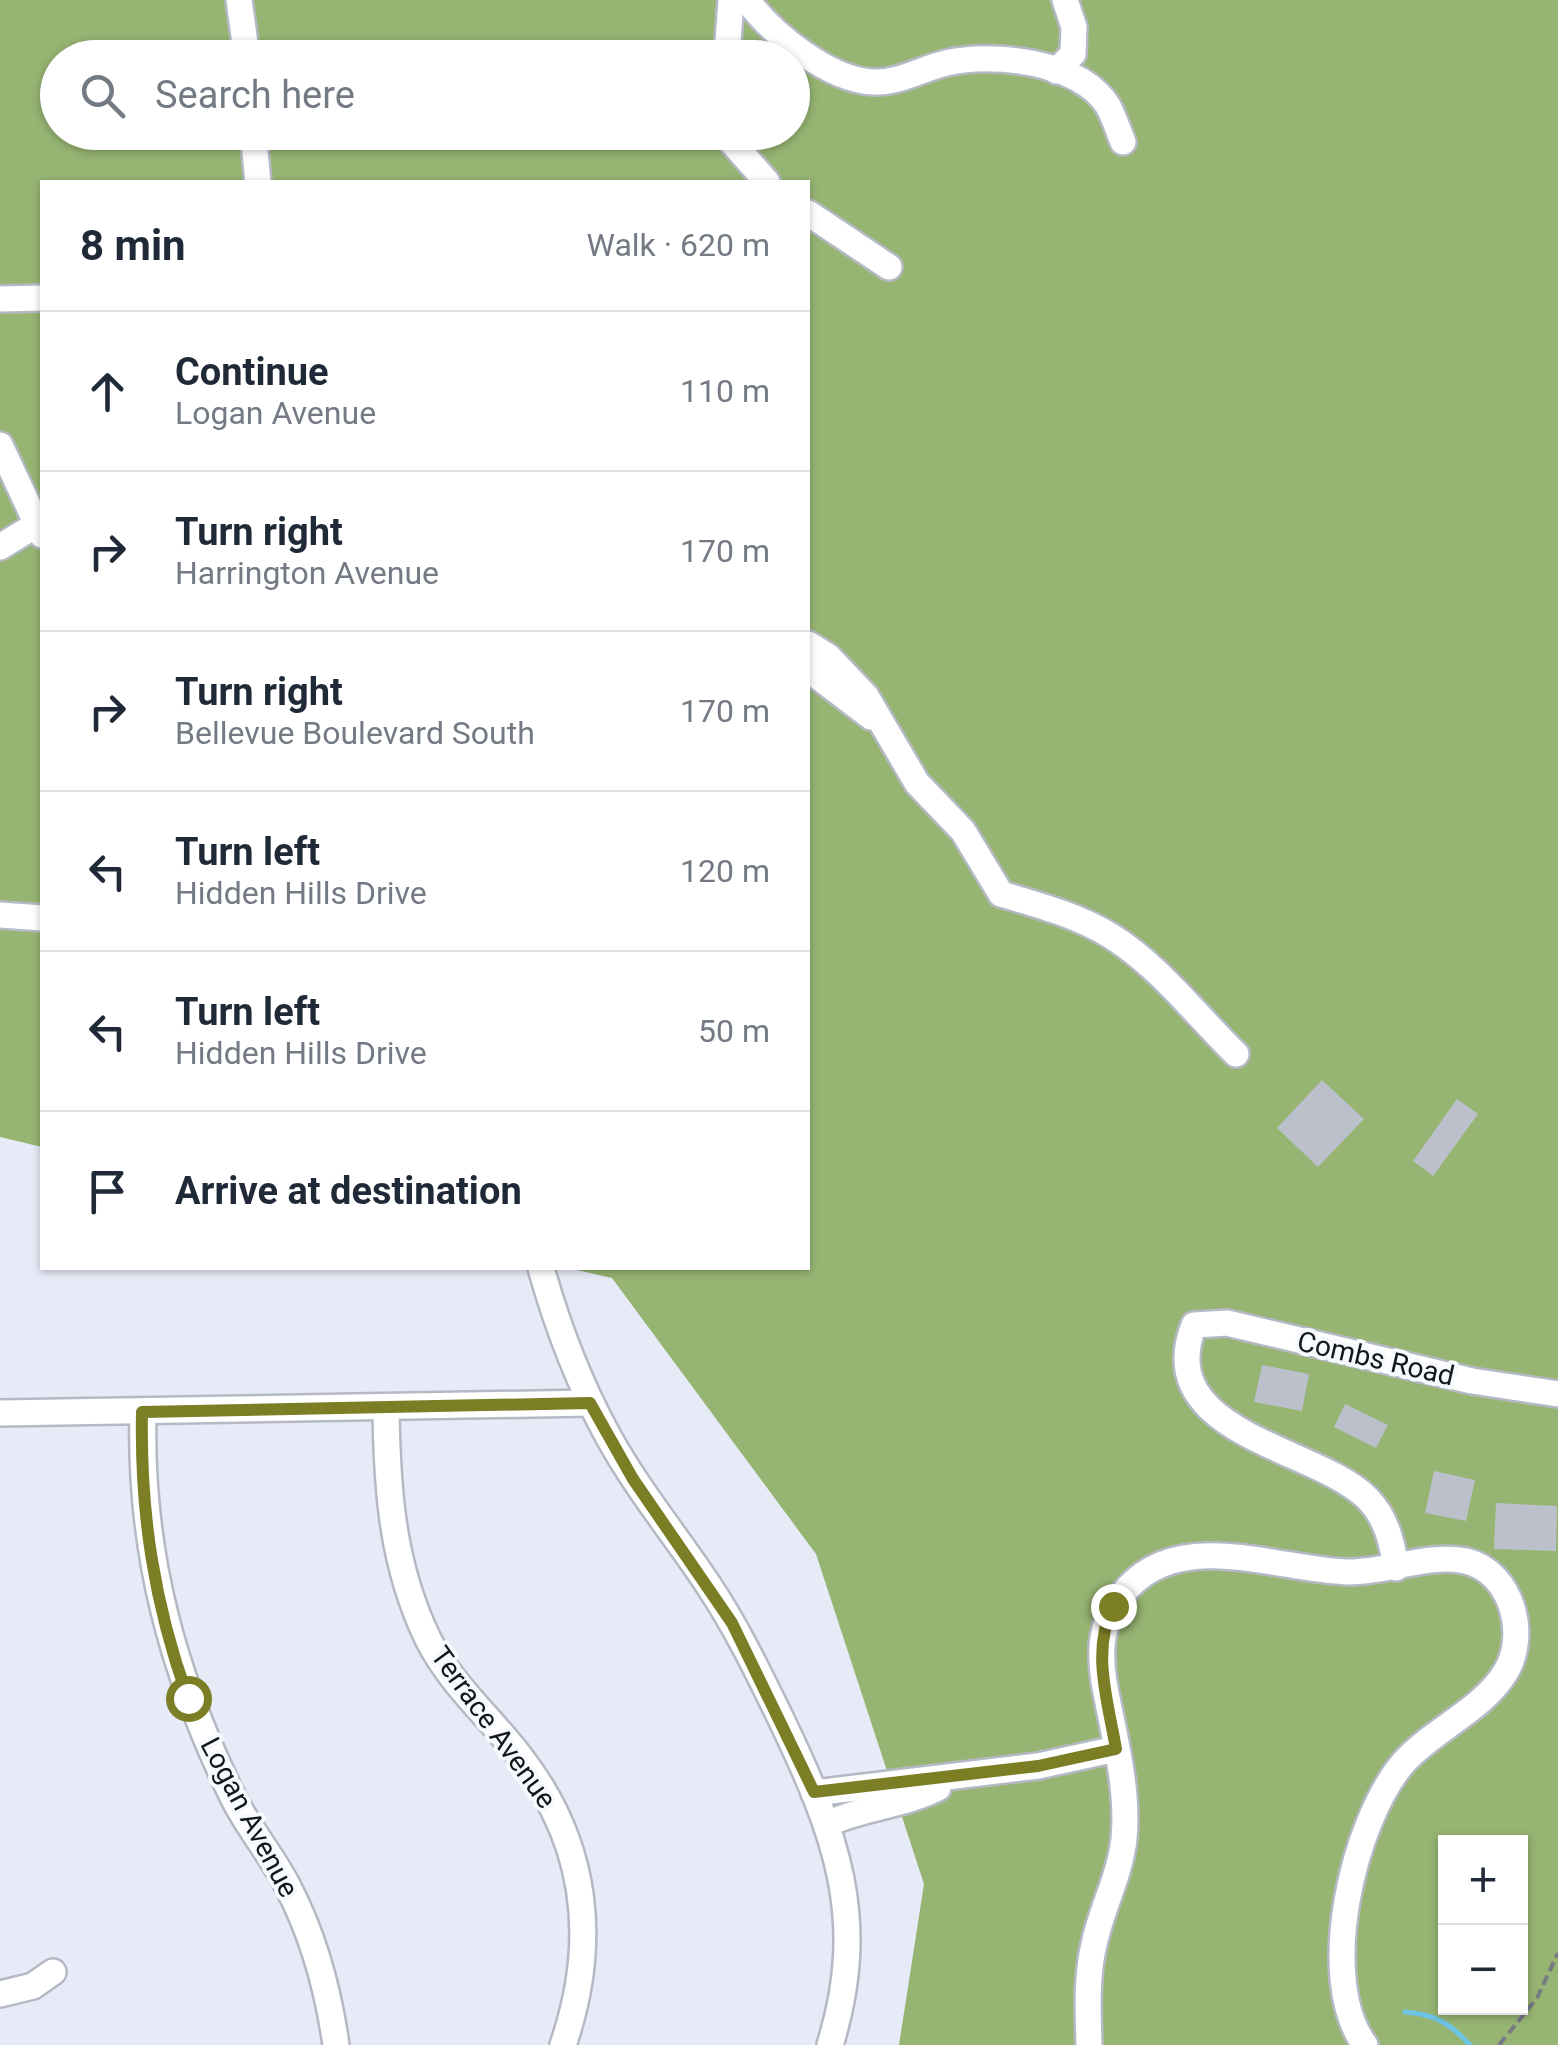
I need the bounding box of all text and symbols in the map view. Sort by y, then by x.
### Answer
search box [40,40,810,150]
icon: search [75,68,130,123]
text: Search here [155,73,355,117]
text: 8 min [80,221,186,270]
text: Walk · 620 m [587,226,770,264]
text: Continue [175,350,329,394]
icon: ahead [80,364,135,419]
text: 110 m [680,372,770,410]
text: Logan Avenue [175,394,376,432]
text: Turn right [175,510,343,554]
icon: right [80,524,135,579]
text: 170 m [680,532,770,570]
text: Harrington Avenue [175,554,439,592]
text: Turn right [175,670,343,714]
icon: right [80,684,135,739]
text: 170 m [680,692,770,730]
text: Bellevue Boulevard South [175,714,535,752]
text: Turn left [175,830,320,874]
icon: left [80,844,135,899]
text: 120 m [680,852,770,890]
text: Hidden Hills Drive [175,874,427,912]
text: Turn left [175,990,320,1034]
icon: left [80,1004,135,1059]
text: 50 m [698,1012,770,1050]
text: Hidden Hills Drive [175,1034,427,1072]
icon: arrive [80,1164,135,1219]
text: Arrive at destination [175,1169,522,1213]
street label: Combs Road [1294,1324,1458,1393]
route end [1091,1584,1137,1630]
street label: Terrace Avenue [424,1640,563,1815]
route start [166,1676,212,1722]
street label: Logan Avenue [194,1732,305,1903]
map controls [1438,1835,1528,2015]
button: + [1438,1835,1528,1925]
button: − [1438,1925,1528,2015]

